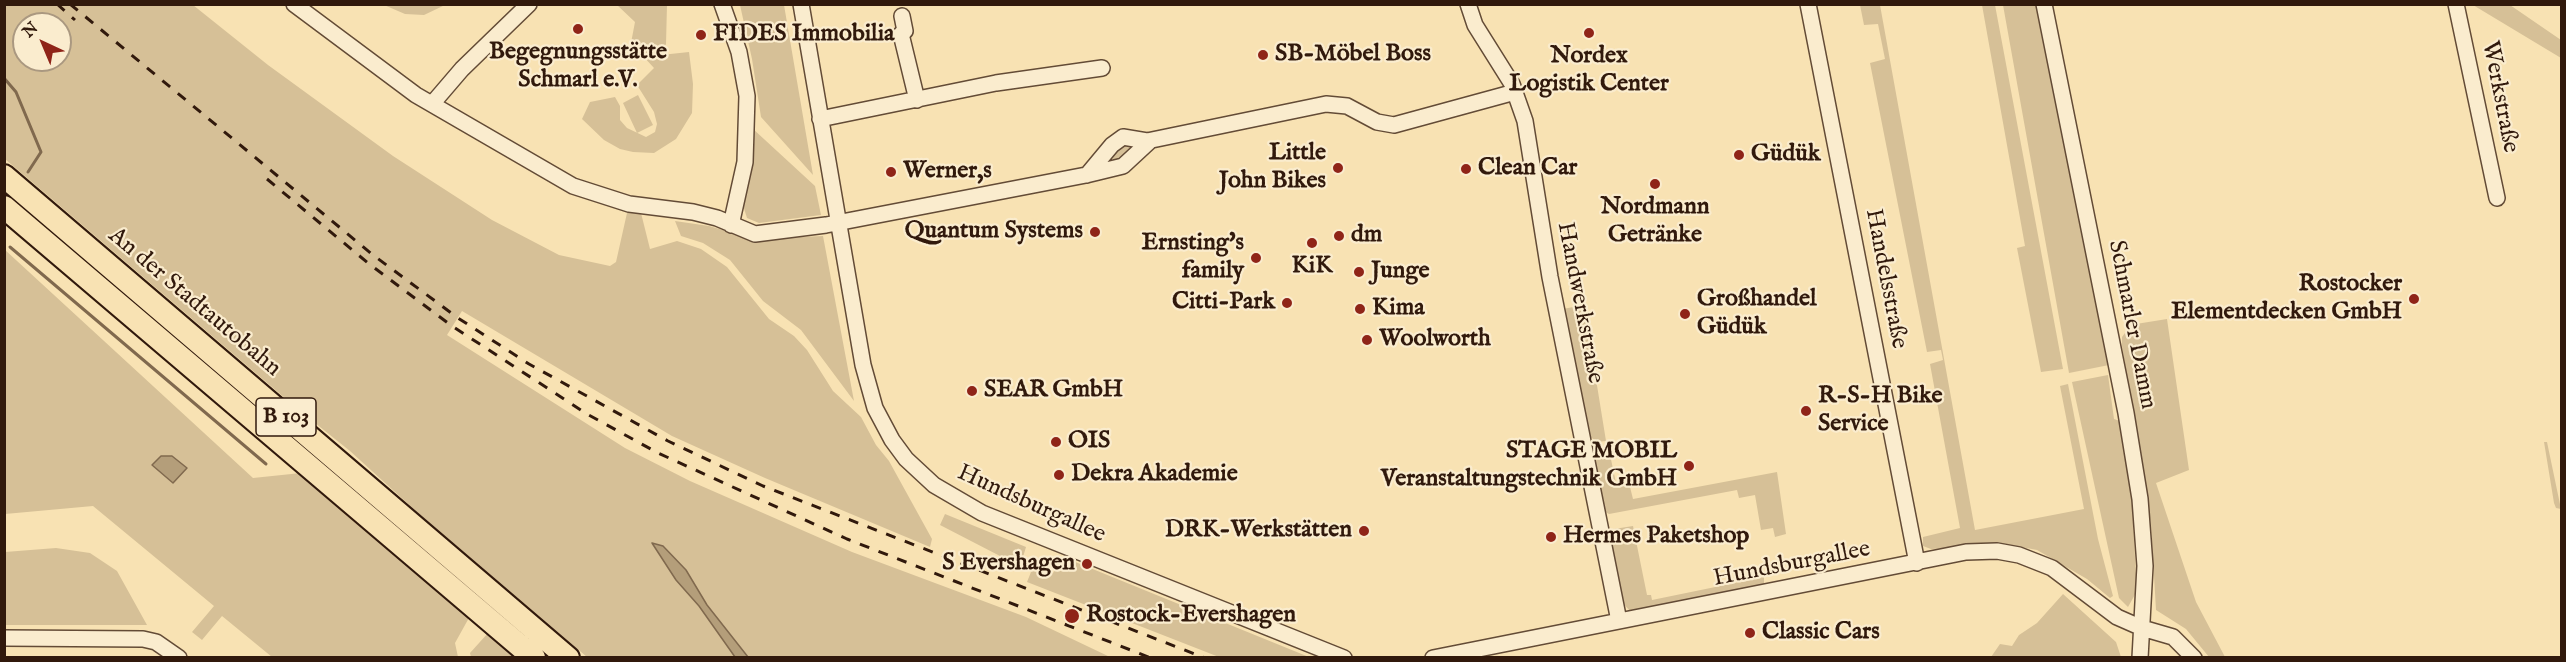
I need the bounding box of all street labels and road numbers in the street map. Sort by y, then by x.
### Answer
street label: Werkstraße [2474,39,2524,155]
street label: Handelsstraße [1857,207,1913,351]
street label: Handwerkstraße [1549,220,1609,386]
street label: An der Stadtautobahn [102,222,286,384]
street label: Schmarler Damm [2101,238,2161,412]
road number: B 103 [256,398,316,436]
street label: Hundsburgallee [952,459,1110,551]
street label: Hundsburgallee [1711,536,1873,594]

